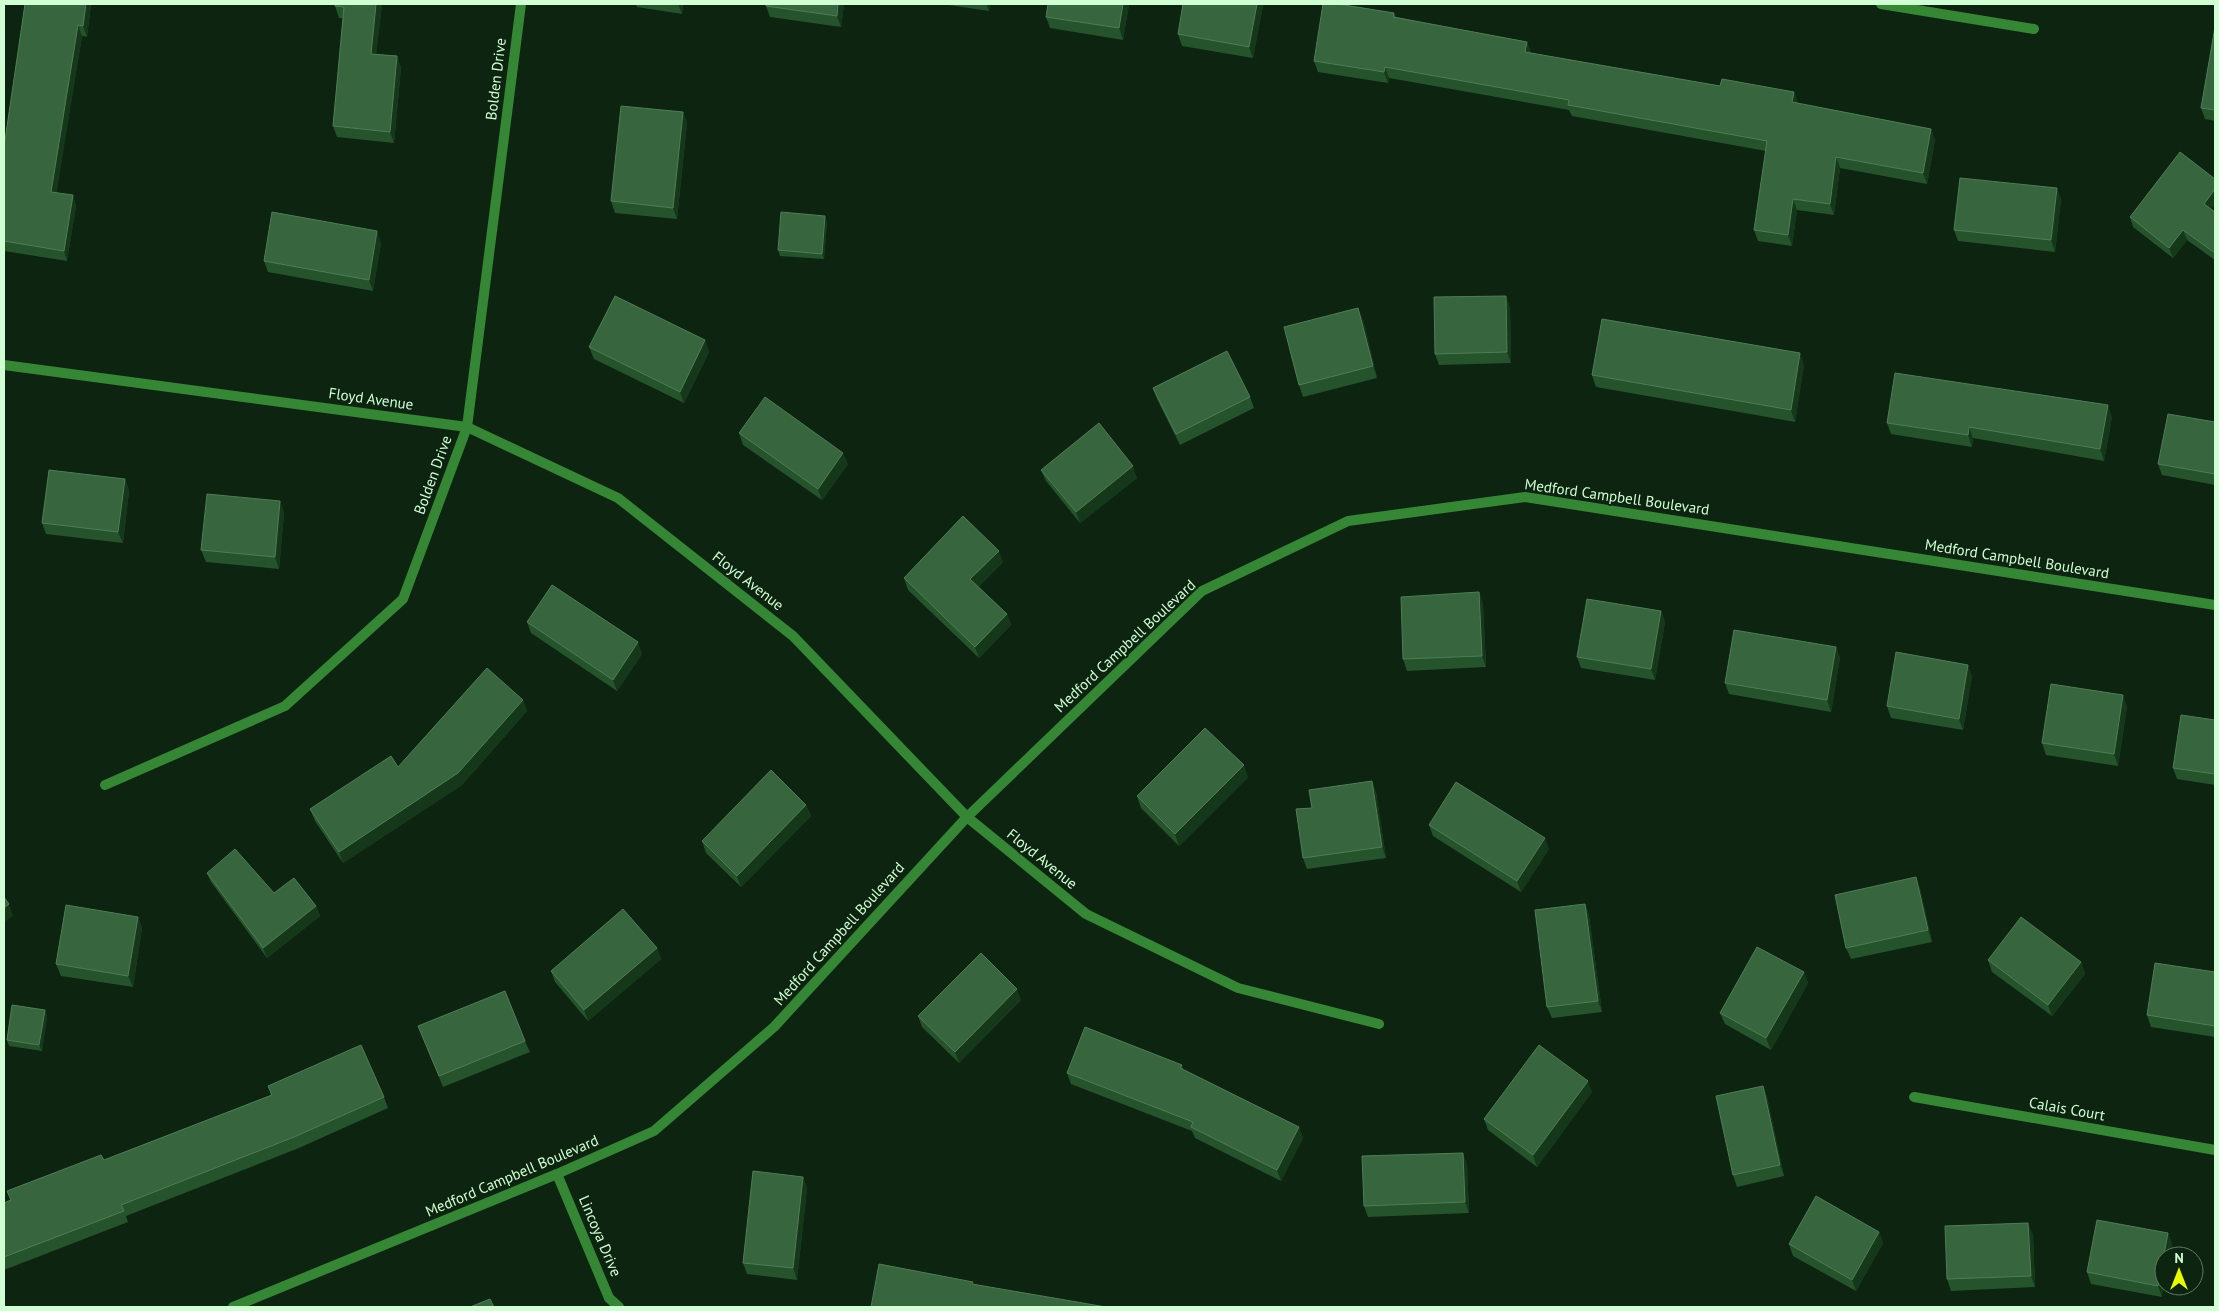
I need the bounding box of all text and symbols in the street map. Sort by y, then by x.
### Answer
street label: Bolden Drive [481,37,510,121]
street label: Floyd Avenue [327,383,415,414]
street label: Bolden Drive [409,433,456,517]
street label: Medford Campbell Boulevard [1523,474,1711,519]
street label: Medford Campbell Boulevard [1924,535,2111,582]
street label: Floyd Avenue [709,547,788,614]
street label: Medford Campbell Boulevard [1050,575,1199,716]
street label: Floyd Avenue [1003,824,1081,893]
street label: Medford Campbell Boulevard [769,858,908,1009]
street label: Calais Court [2028,1092,2107,1125]
street label: Medford Campbell Boulevard [422,1130,601,1221]
street label: Lincoya Drive [575,1192,626,1279]
north arrow [2154,1246,2204,1296]
text: N [2174,1249,2184,1267]

